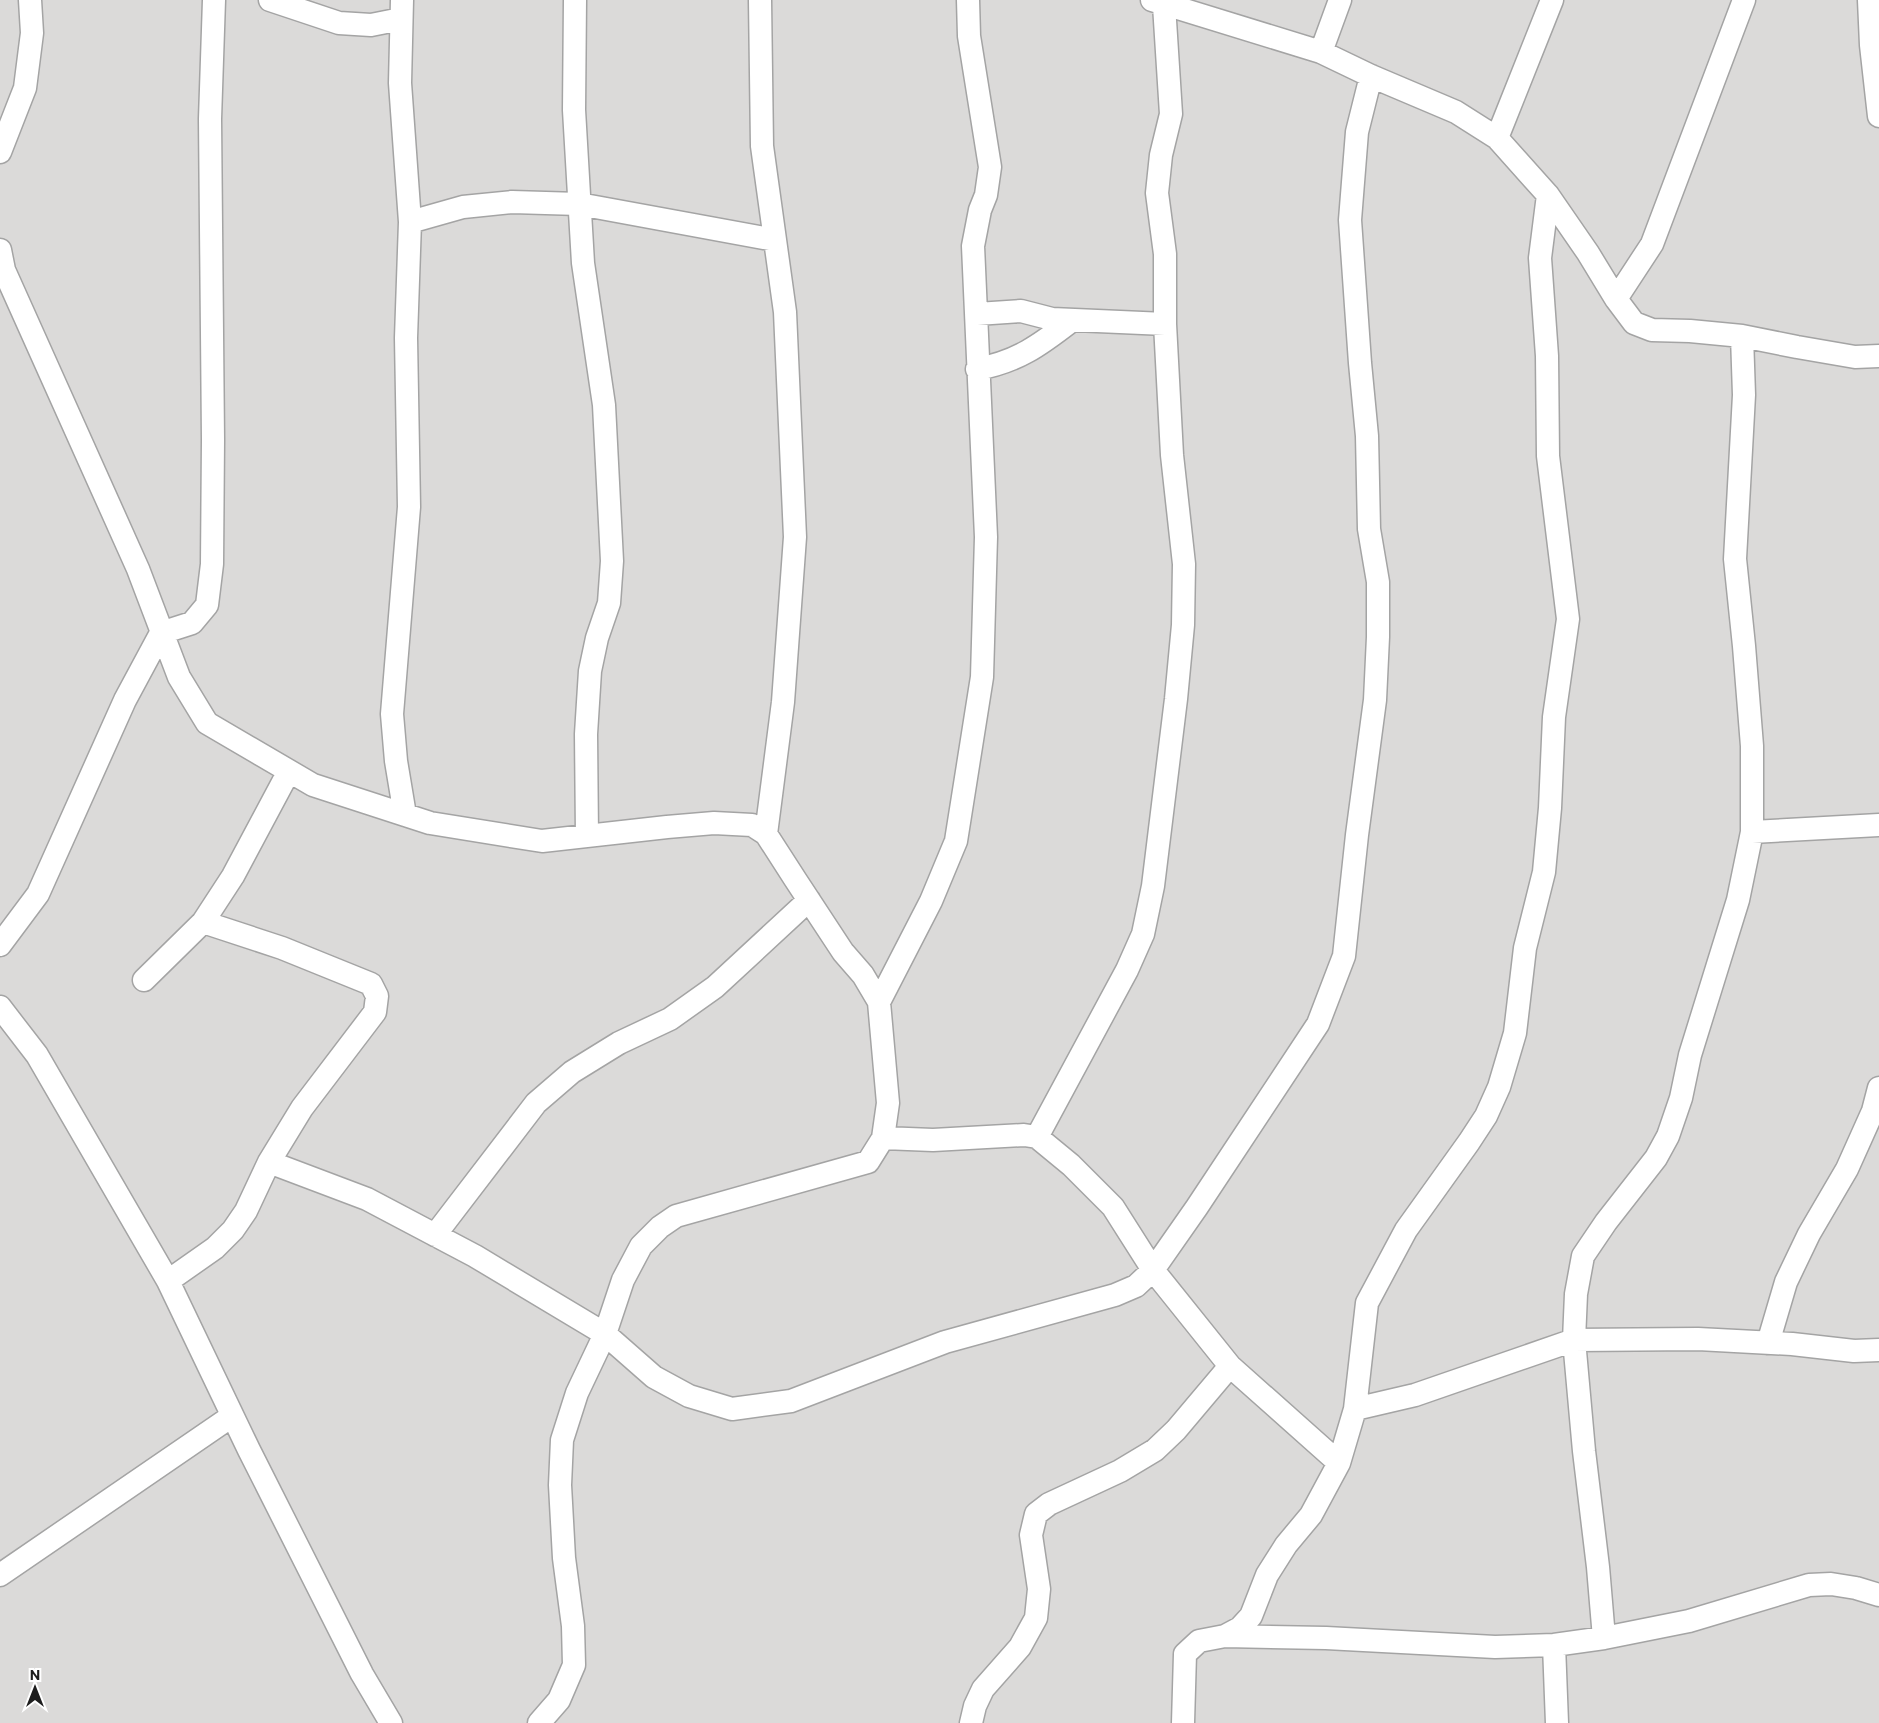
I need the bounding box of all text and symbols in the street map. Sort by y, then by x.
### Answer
north arrow [10,1663,60,1713]
text: N [30,1666,40,1683]

